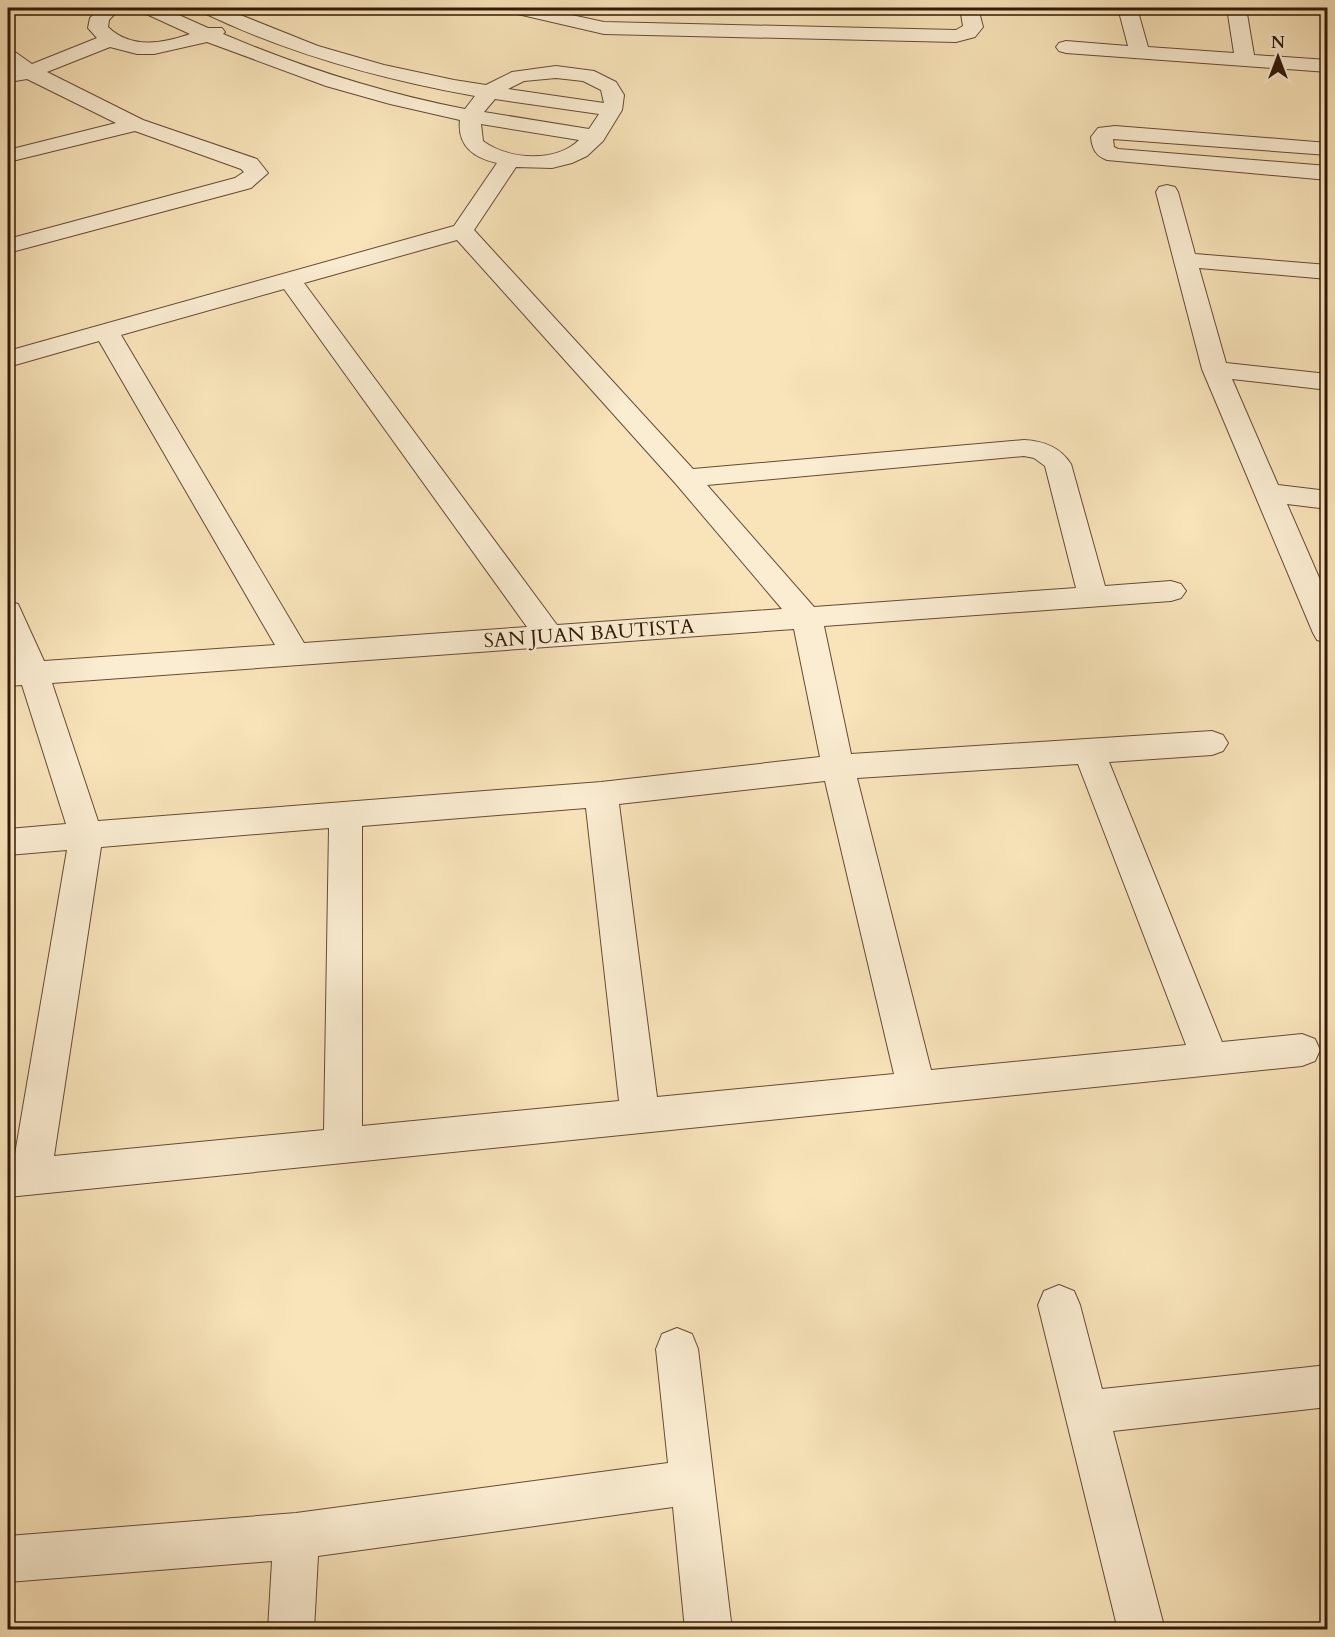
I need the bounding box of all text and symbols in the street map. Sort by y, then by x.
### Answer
north arrow [1248,27,1308,87]
text: N [1271,32,1285,54]
street label: SAN JUAN BAUTISTA [483,613,696,654]

